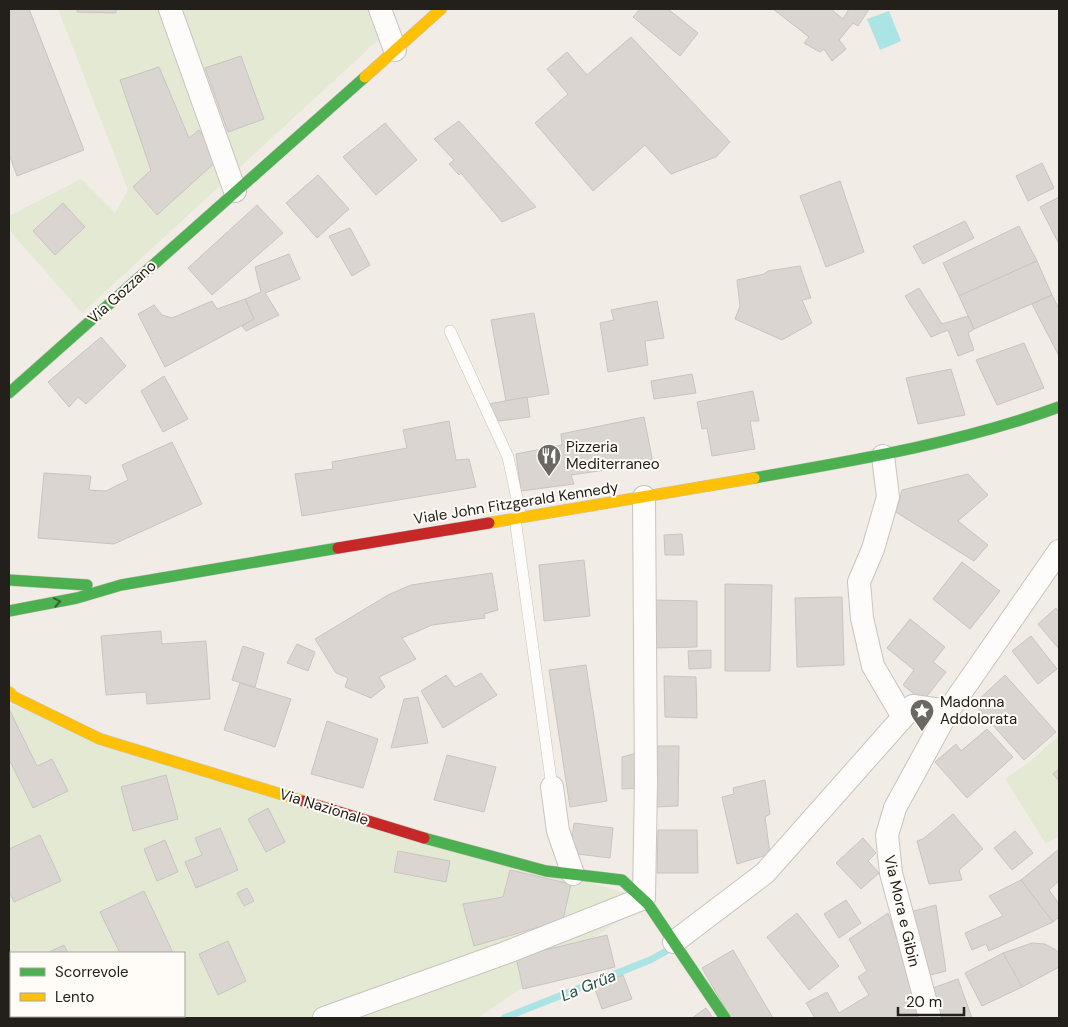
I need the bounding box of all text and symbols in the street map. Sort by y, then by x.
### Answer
street label: Via Gozzano [84,256,161,328]
place label: Pizzeria Mediterraneo [566,437,660,474]
restaurant icon: Pizzeria Mediterraneo [536,443,562,477]
street label: Viale John Fitzgerald Kennedy [412,477,620,529]
one-way arrow [52,597,61,607]
place label: Madonna Addolorata [940,692,1017,729]
place icon: Madonna Addolorata [909,698,935,732]
street label: Via Nazionale [277,784,371,830]
street label: Via Mora e Gibin [879,853,925,969]
legend [10,952,185,1017]
text: Scorrevole [55,962,129,982]
water label: La Grűa [557,965,619,1006]
scale bar [898,984,964,1016]
text: Lento [55,987,94,1007]
text: 20 m [906,992,942,1012]

